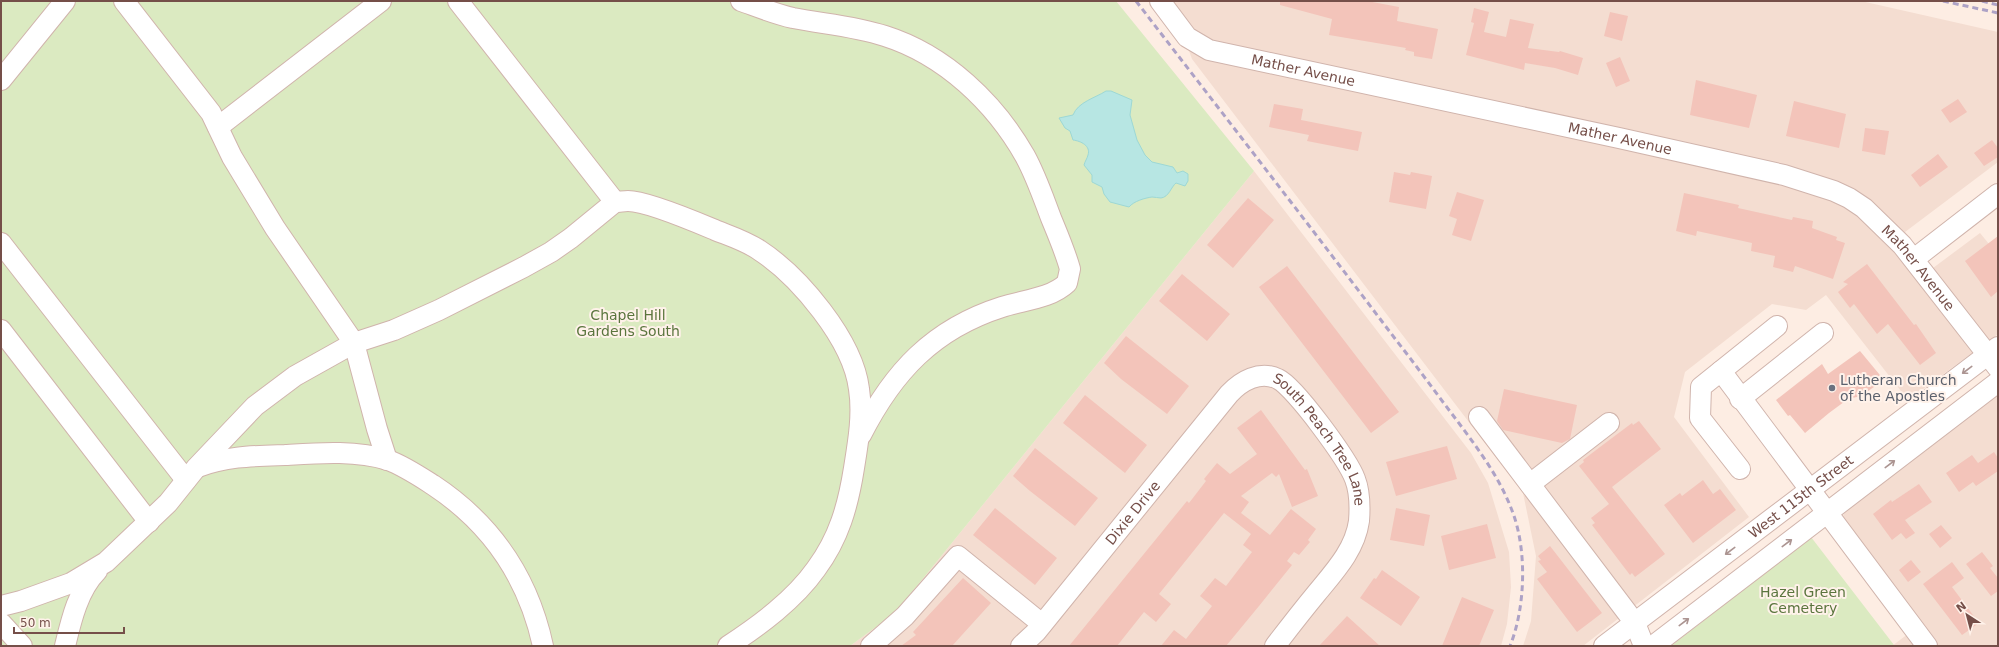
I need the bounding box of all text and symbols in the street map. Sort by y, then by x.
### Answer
street label: Mather Avenue [1250,51,1357,89]
street label: Mather Avenue [1567,119,1674,158]
street label: Mather Avenue [1878,222,1958,314]
park label: Chapel Hill Gardens South [576,307,680,339]
one-way arrow [1962,366,1973,375]
street label: South Peach Tree Lane [1271,370,1368,506]
place label: Lutheran Church of the Apostles [1840,372,1957,404]
marker: Lutheran Church of the Apostles [1827,383,1837,393]
street label: West 115th Street [1745,452,1857,541]
one-way arrow [1885,460,1896,468]
street label: Dixie Drive [1102,478,1163,548]
one-way arrow [1782,539,1793,547]
one-way arrow [1724,546,1735,555]
park label: Hazel Green Cemetery [1760,584,1846,616]
north arrow [1947,595,1987,635]
text: N [1954,599,1969,615]
scale bar [14,609,124,635]
text: 50 m [20,616,51,630]
one-way arrow [1678,618,1689,627]

